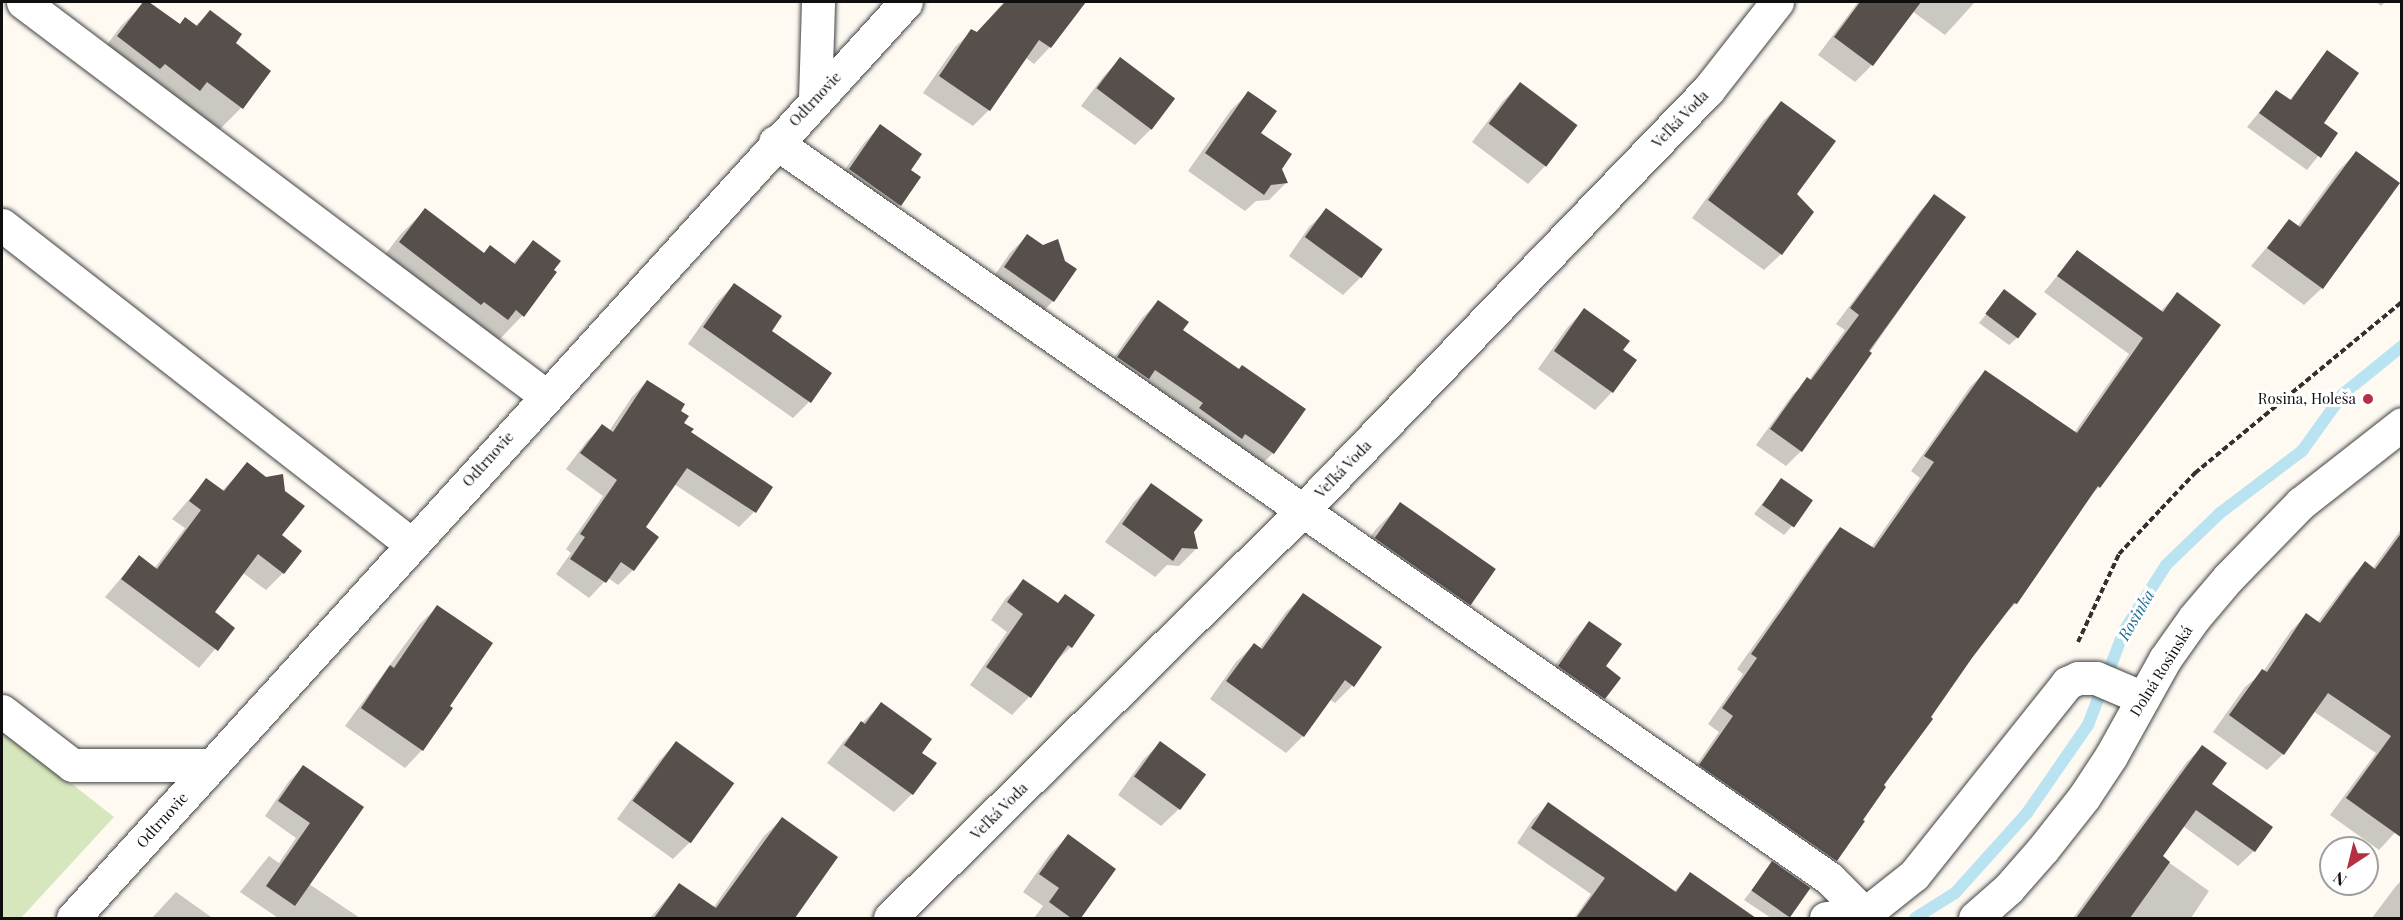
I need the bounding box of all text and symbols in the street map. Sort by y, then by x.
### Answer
street label: Odtrnovie [785,68,845,130]
street label: Veľká Voda [1648,86,1712,152]
place label: Rosina, Holeša [2258,390,2356,408]
marker: Rosina, Holeša [2361,392,2375,406]
street label: Odtrnovie [458,428,518,490]
street label: Veľká Voda [1311,436,1375,502]
water label: Rosinka [2114,586,2158,644]
street label: Dolná Rosinská [2126,622,2196,720]
street label: Veľká Voda [967,779,1031,843]
street label: Odtrnovie [132,789,192,851]
north arrow [2319,836,2379,896]
text: N [2329,868,2350,891]

